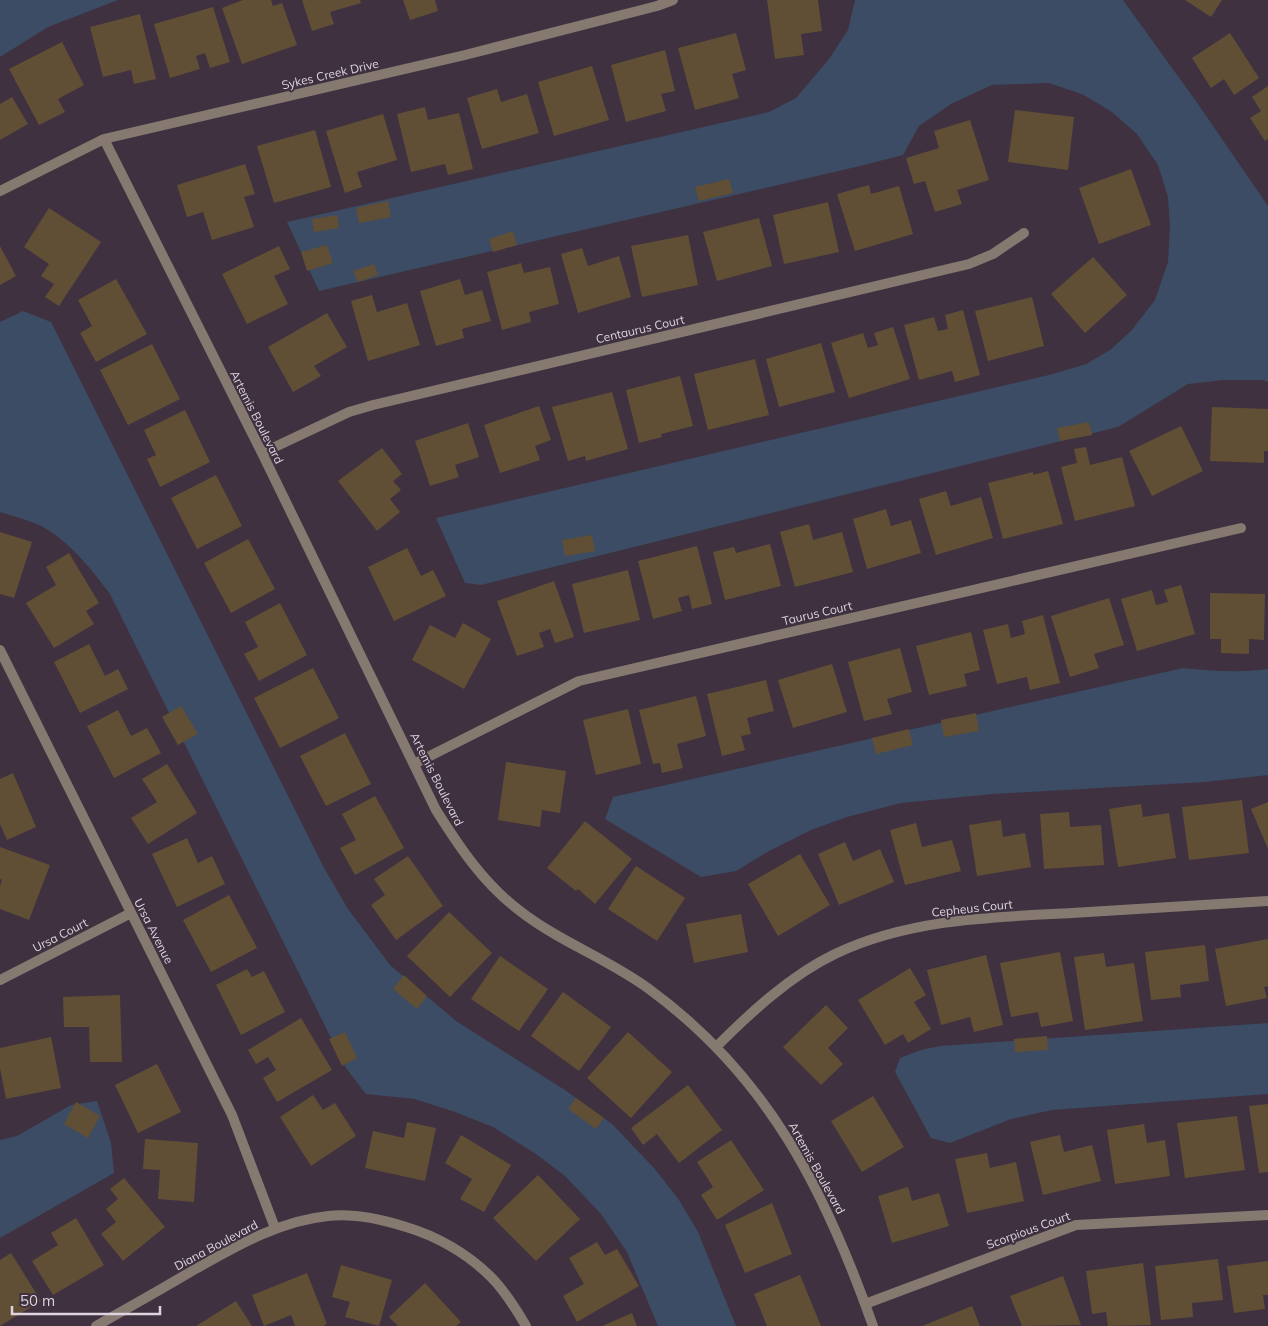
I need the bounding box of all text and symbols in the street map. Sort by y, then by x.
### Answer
street label: Sykes Creek Drive [280,56,380,92]
street label: Centaurus Court [594,312,686,346]
street label: Artemis Boulevard [227,368,287,466]
street label: Taurus Court [781,598,853,628]
street label: Artemis Boulevard [407,730,467,828]
street label: Ursa Avenue [131,896,177,966]
street label: Cepheus Court [931,896,1013,920]
street label: Ursa Court [30,915,90,955]
street label: Artemis Boulevard [786,1119,848,1217]
street label: Scorpious Court [984,1208,1072,1252]
street label: Diana Boulevard [172,1217,260,1273]
scale bar [12,1284,160,1316]
text: 50 m [20,1291,55,1310]

